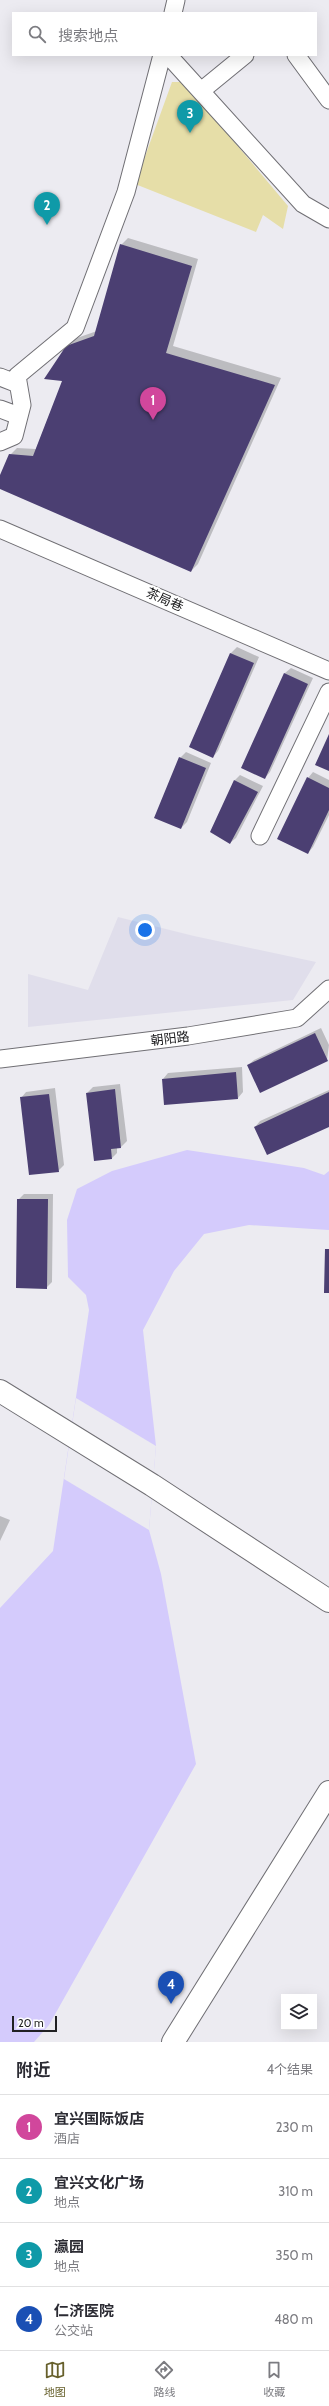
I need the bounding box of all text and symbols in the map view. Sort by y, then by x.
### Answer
search box [12,12,317,56]
icon: search [26,23,48,45]
text: 搜索地点 [58,27,118,45]
pin: 3 [177,100,203,133]
pin: 2 [34,192,60,225]
pin: 1 [140,387,166,420]
street label: 茶局巷 [144,584,186,614]
your location [135,920,155,940]
street label: 朝阳路 [150,1028,190,1048]
pin: 4 [158,1971,184,2004]
map controls [281,1994,317,2030]
button: layers [281,1994,317,2030]
scale bar [12,2014,57,2033]
text: 20 m [18,2016,44,2030]
text: 附近 [16,2060,50,2080]
text: 4个结果 [266,2061,313,2077]
text: 宜兴国际饭店 [54,2110,144,2128]
text: 1 [27,2119,31,2135]
text: 230 m [276,2119,313,2135]
text: 酒店 [54,2130,80,2146]
text: 宜兴文化广场 [54,2174,144,2192]
text: 2 [26,2183,32,2199]
text: 310 m [278,2183,313,2199]
text: 地点 [54,2194,80,2210]
text: 瀛园 [54,2238,84,2256]
text: 3 [25,2247,33,2263]
text: 350 m [276,2247,313,2263]
text: 地点 [54,2258,80,2274]
text: 仁济医院 [54,2302,114,2320]
text: 4 [25,2311,33,2327]
text: 480 m [274,2311,313,2327]
text: 公交站 [54,2322,93,2338]
tab: 地图 [44,2359,66,2399]
tab: 路线 [153,2359,175,2399]
tab: 收藏 [263,2359,285,2399]

